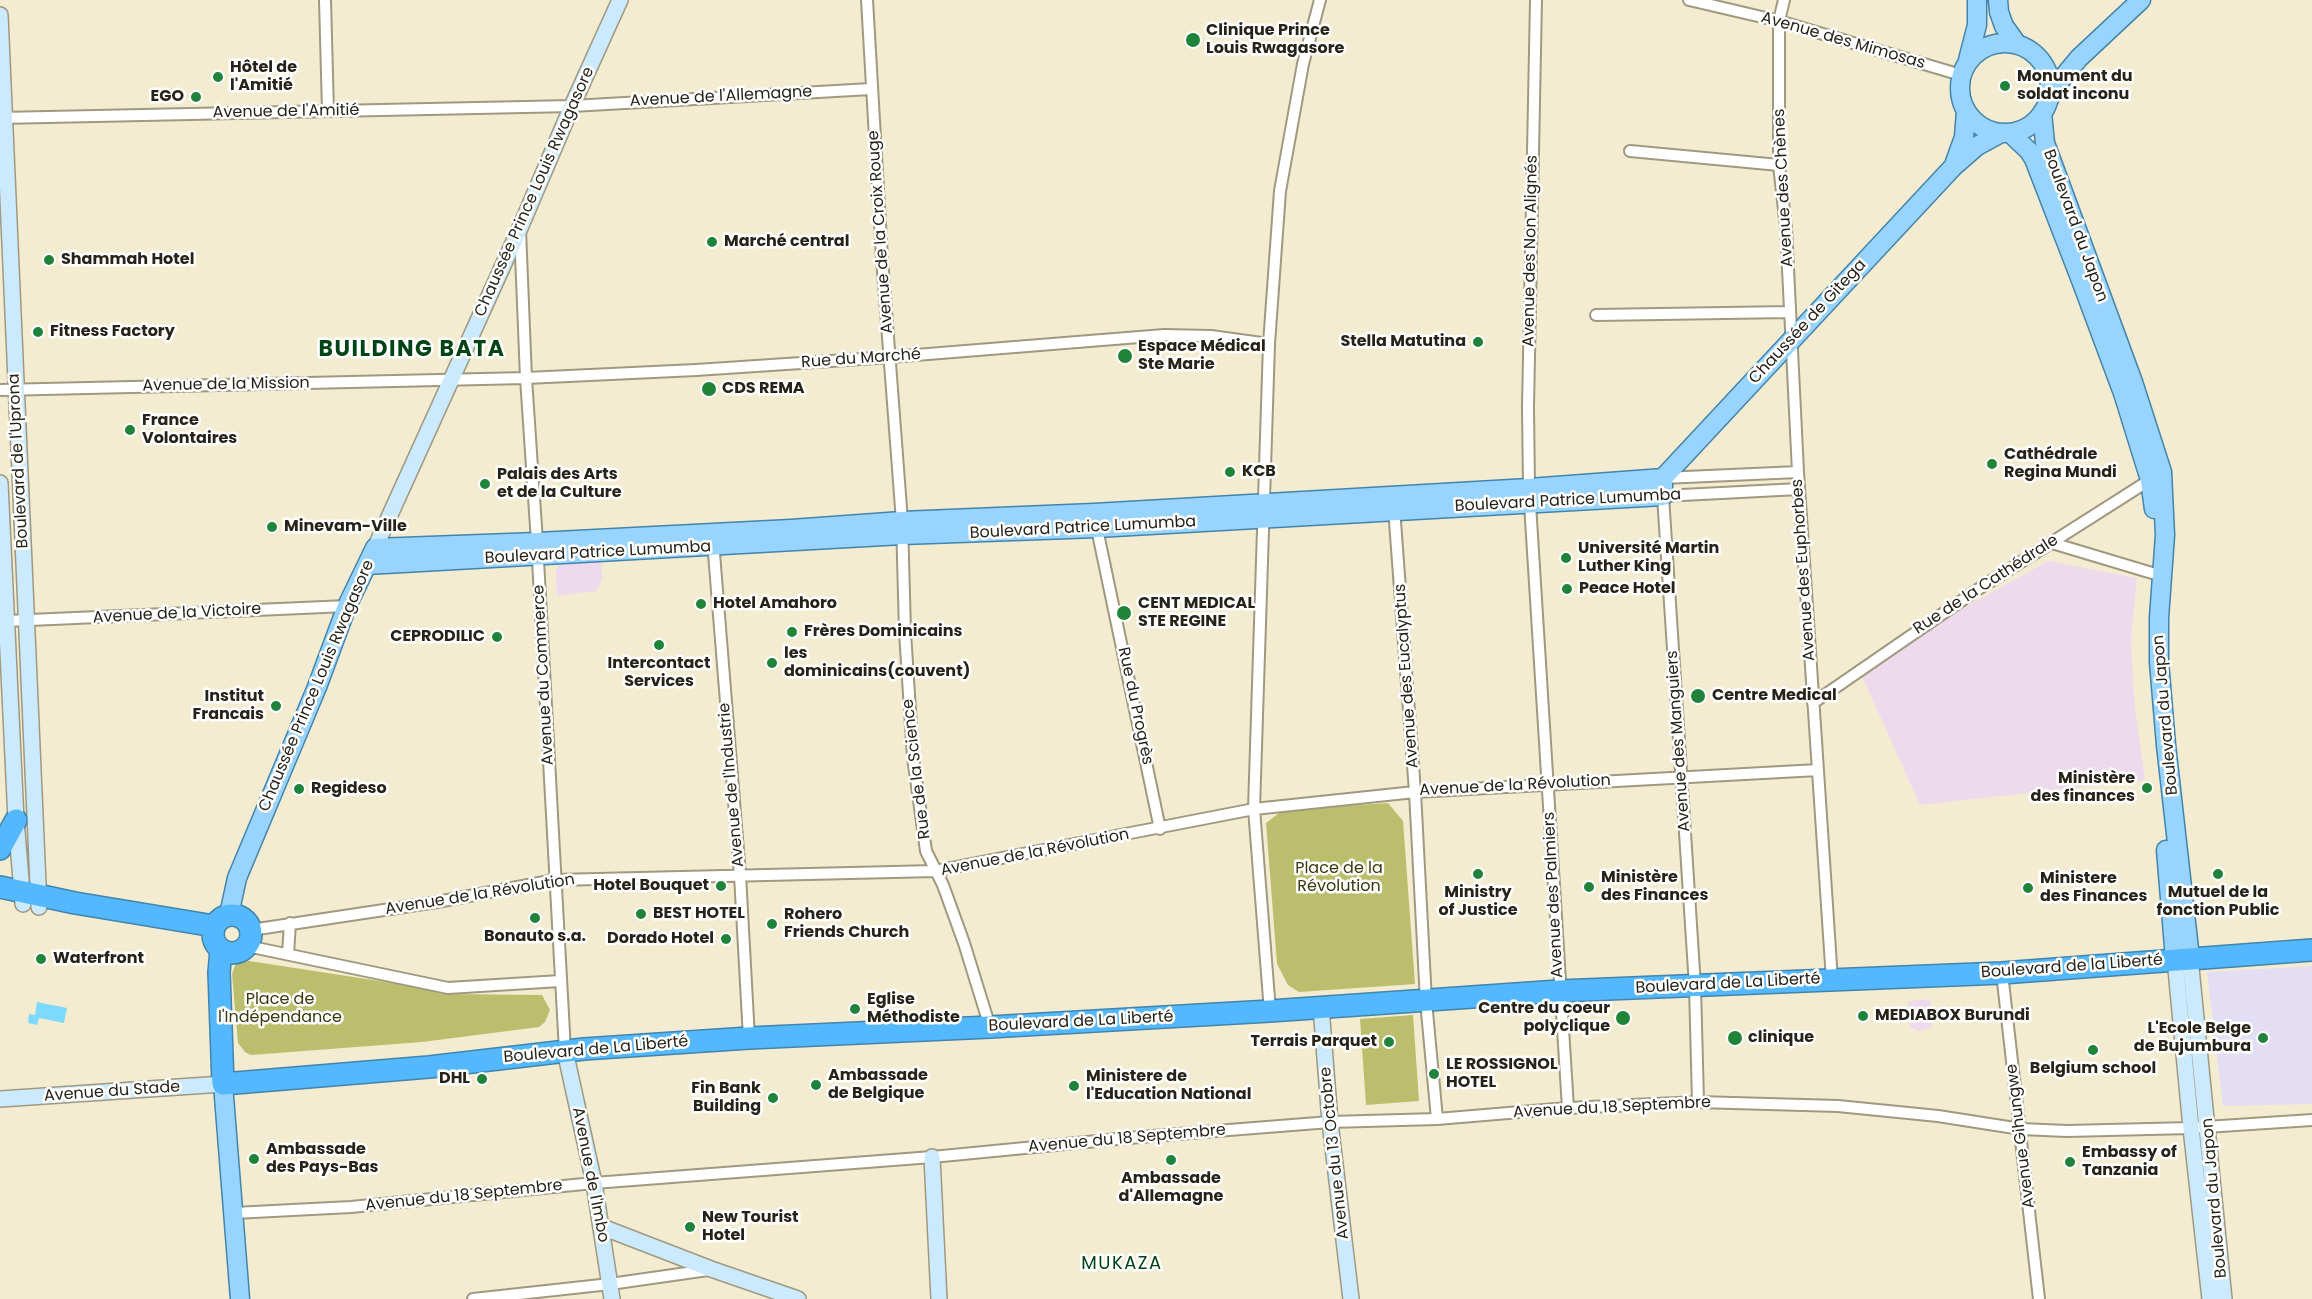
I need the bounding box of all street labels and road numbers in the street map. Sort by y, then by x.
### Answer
street label: Avenue des Mimosas [1759,8,1927,74]
street label: Chaussée Prince Louis Rwagasore [471,64,599,320]
street label: Avenue de l'Allemagne [629,83,813,111]
street label: Avenue de l'Amitié [212,101,360,123]
street label: Avenue des Chènes [1770,108,1798,268]
street label: Avenue de la Croix Rouge [864,130,898,334]
street label: Boulevard du Japon [2038,147,2112,305]
street label: Avenue des Non Alignés [1520,155,1542,347]
street label: Chaussée de Gitega [1745,256,1871,388]
street label: Rue du Marché [801,345,921,373]
street label: Boulevard de l'Uprona [5,373,33,549]
street label: Avenue de la Mission [142,374,310,396]
street label: Avenue des Euphorbes [1788,478,1820,662]
street label: Boulevard Patrice Lumumba [1454,485,1682,517]
street label: Boulevard Patrice Lumumba [969,512,1197,544]
street label: Rue de la Cathédrale [1910,531,2062,639]
street label: Boulevard Patrice Lumumba [484,537,712,569]
street label: Chaussée Prince Louis Rwagasore [255,557,379,815]
street label: Avenue des Eucalyptus [1391,583,1423,769]
street label: Avenue du Commerce [530,584,558,766]
street label: Avenue de la Victoire [92,600,262,628]
street label: Boulevard du Japon [2149,634,2183,796]
street label: Rue du Progrès [1113,645,1157,767]
street label: Avenue des Manguiers [1663,650,1695,832]
street label: Rue de la Science [899,698,935,840]
street label: Avenue de l'Industrie [715,702,749,868]
street label: Avenue de la Révolution [1419,771,1611,801]
street label: Avenue des Palmiers [1540,811,1568,979]
street label: Avenue de la Révolution [939,825,1131,881]
street label: Avenue de la Révolution [384,871,576,919]
street label: Boulevard de la Liberté [1980,951,2164,983]
street label: Boulevard de La Liberté [1635,970,1821,998]
street label: Boulevard de La Liberté [988,1008,1174,1036]
street label: Boulevard de La Liberté [503,1032,689,1068]
street label: Avenue Gihungwe [2003,1063,2039,1209]
street label: Avenue du 13 Octobre [1316,1066,1354,1240]
street label: Avenue du Stade [43,1078,181,1106]
street label: Avenue du 18 Septembre [1513,1093,1711,1123]
street label: Avenue de l'Imbo [567,1106,613,1244]
street label: Boulevard du Japon [2198,1117,2232,1279]
street label: Avenue du 18 Septembre [1027,1121,1227,1157]
street label: Avenue du 18 Septembre [364,1176,564,1216]

